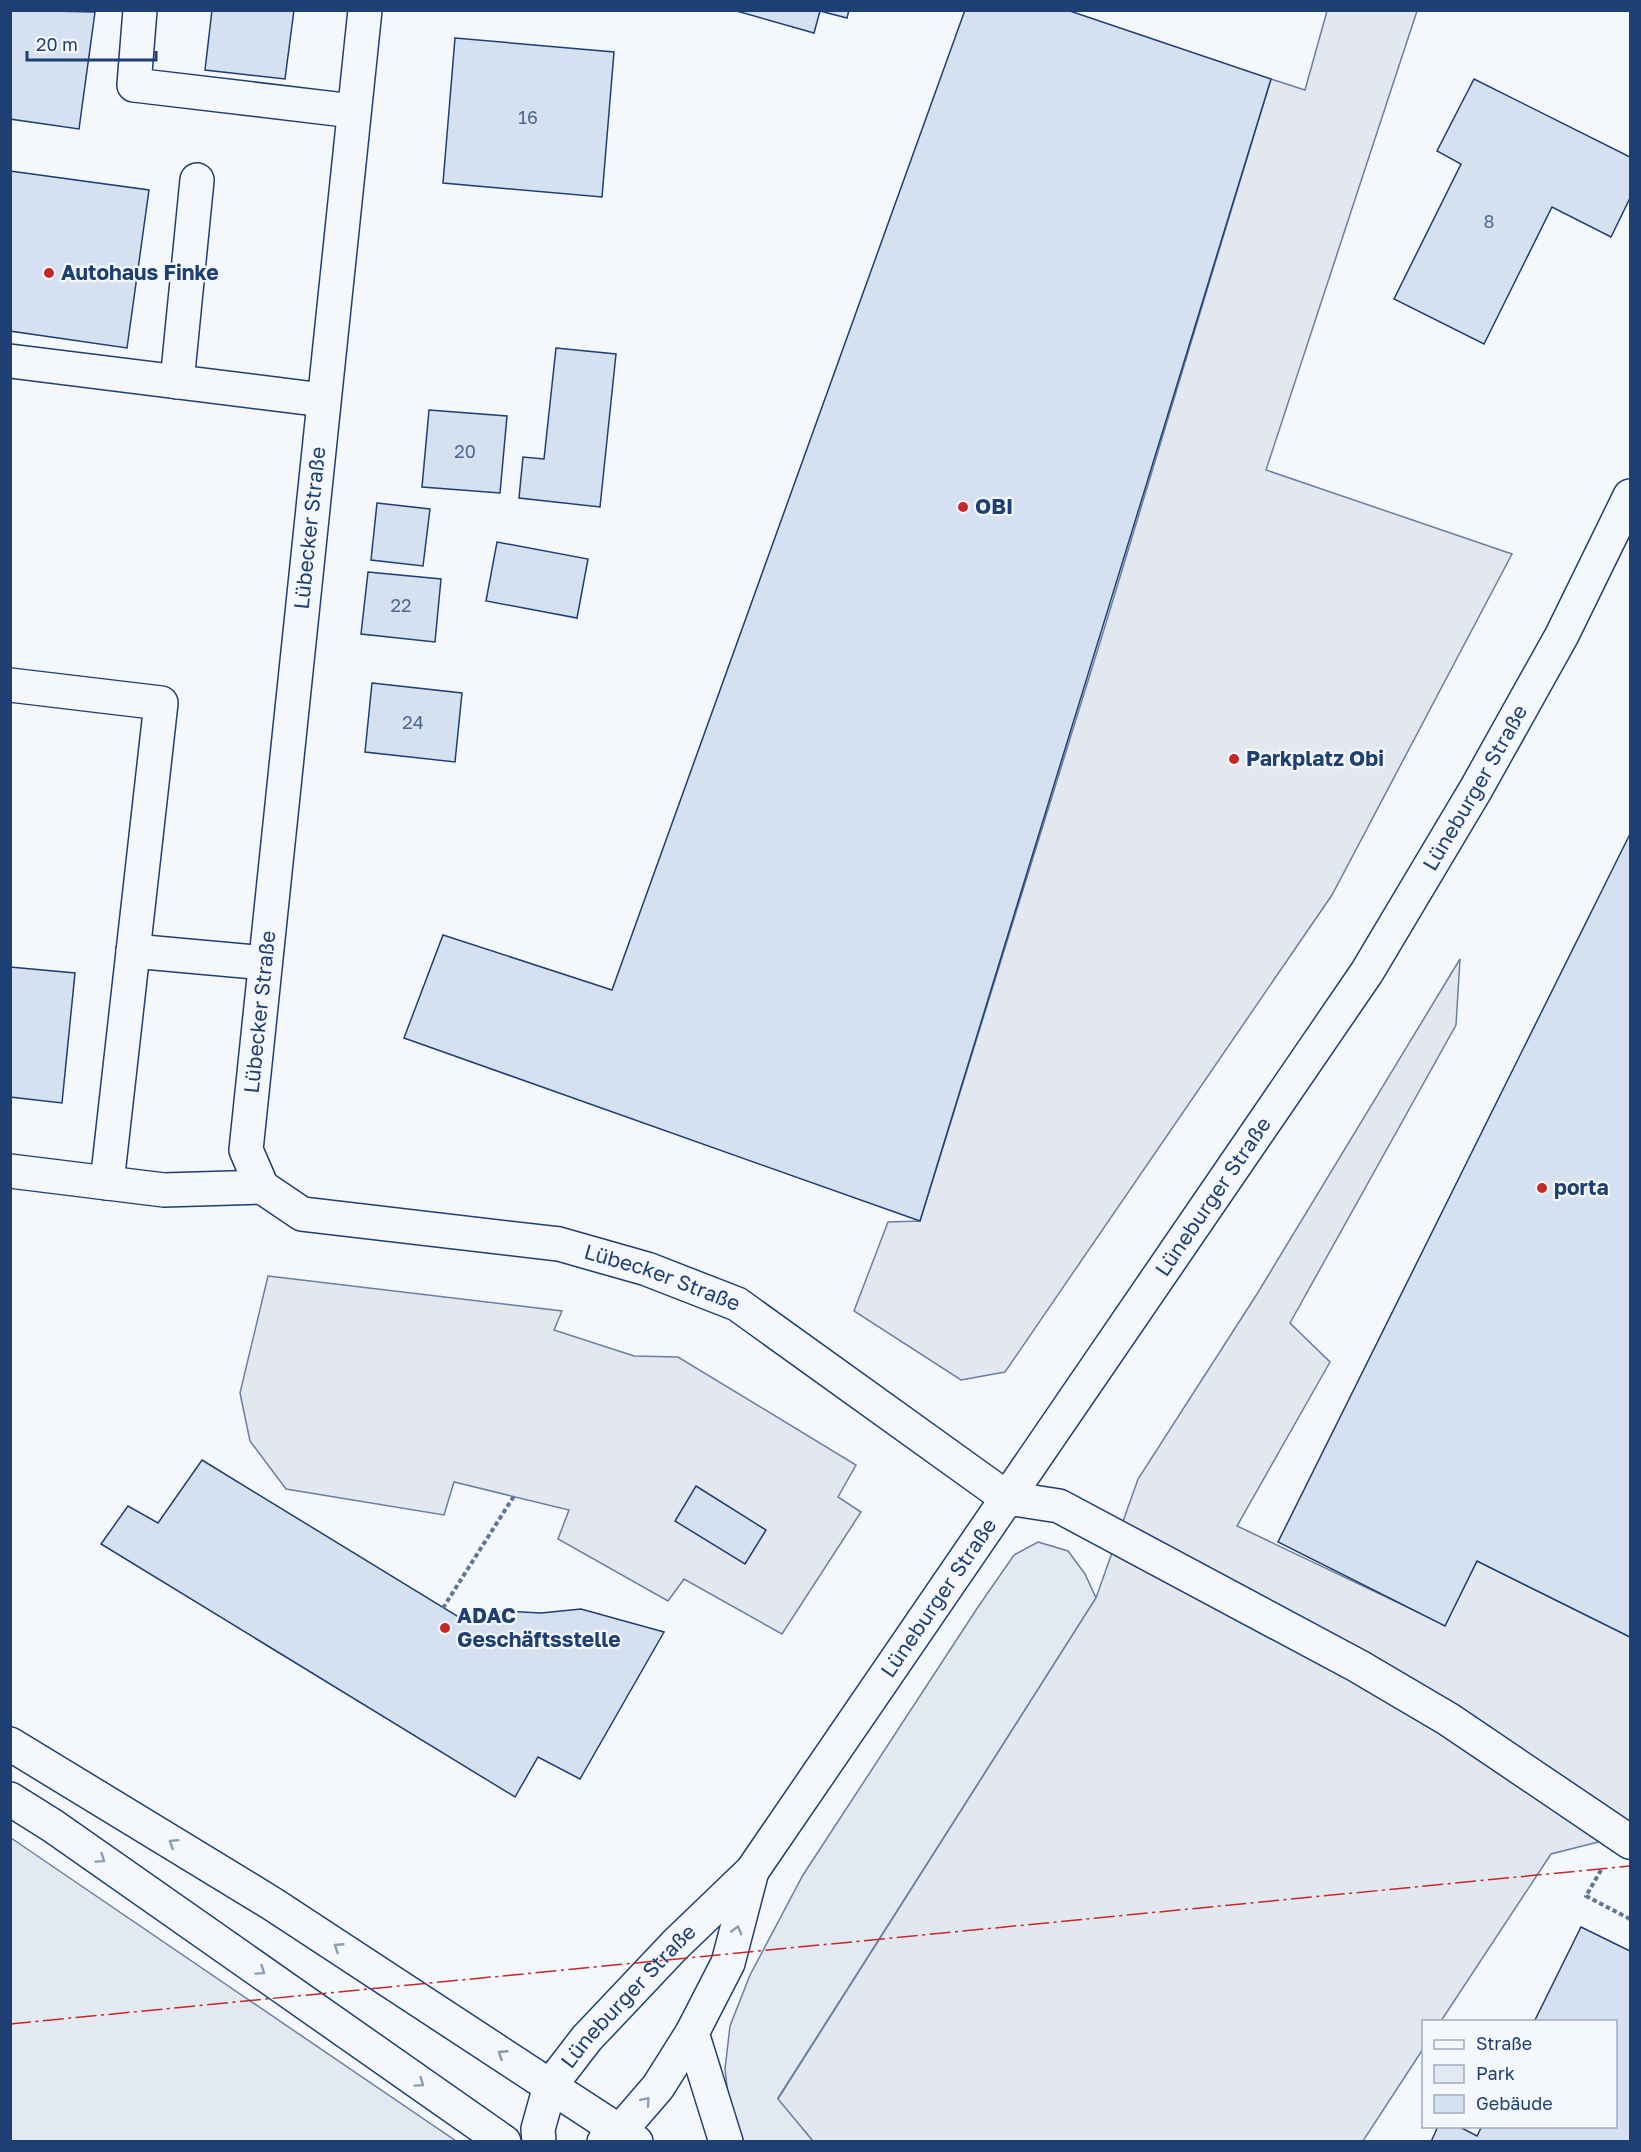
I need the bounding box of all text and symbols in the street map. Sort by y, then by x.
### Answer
scale bar [27,24,156,62]
text: 20 m [36,33,78,55]
house number: 16 [518,106,538,128]
house number: 8 [1484,210,1494,232]
place label: Autohaus Finke [61,259,219,285]
marker: Autohaus Finke [42,266,56,280]
house number: 20 [454,440,476,462]
street label: Lübecker Straße [288,445,330,611]
place label: OBI [975,493,1013,519]
marker: OBI [956,500,970,514]
house number: 22 [391,594,411,616]
street label: Lüneburger Straße [1416,700,1532,875]
house number: 24 [402,711,424,733]
place label: Parkplatz Obi [1246,745,1384,771]
marker: Parkplatz Obi [1227,752,1241,766]
street label: Lübecker Straße [238,929,280,1095]
street label: Lüneburger Straße [1149,1112,1276,1281]
place label: porta [1554,1174,1609,1200]
marker: porta [1535,1181,1549,1195]
street label: Lübecker Straße [581,1238,744,1316]
street label: Lüneburger Straße [874,1513,1002,1682]
place label: ADAC Geschäftsstelle [457,1602,621,1652]
marker: ADAC Geschäftsstelle [438,1621,452,1635]
one-way arrow [169,1839,179,1851]
one-way arrow [94,1852,105,1863]
street label: Lüneburger Straße [555,1918,701,2073]
one-way arrow [729,1926,742,1936]
one-way arrow [334,1943,345,1954]
one-way arrow [254,1964,265,1975]
legend [1422,2020,1617,2128]
text: Straße [1476,2032,1532,2054]
one-way arrow [498,2049,508,2061]
text: Park [1476,2062,1515,2084]
one-way arrow [414,2076,425,2087]
text: Gebäude [1476,2092,1553,2114]
one-way arrow [638,2097,649,2108]

